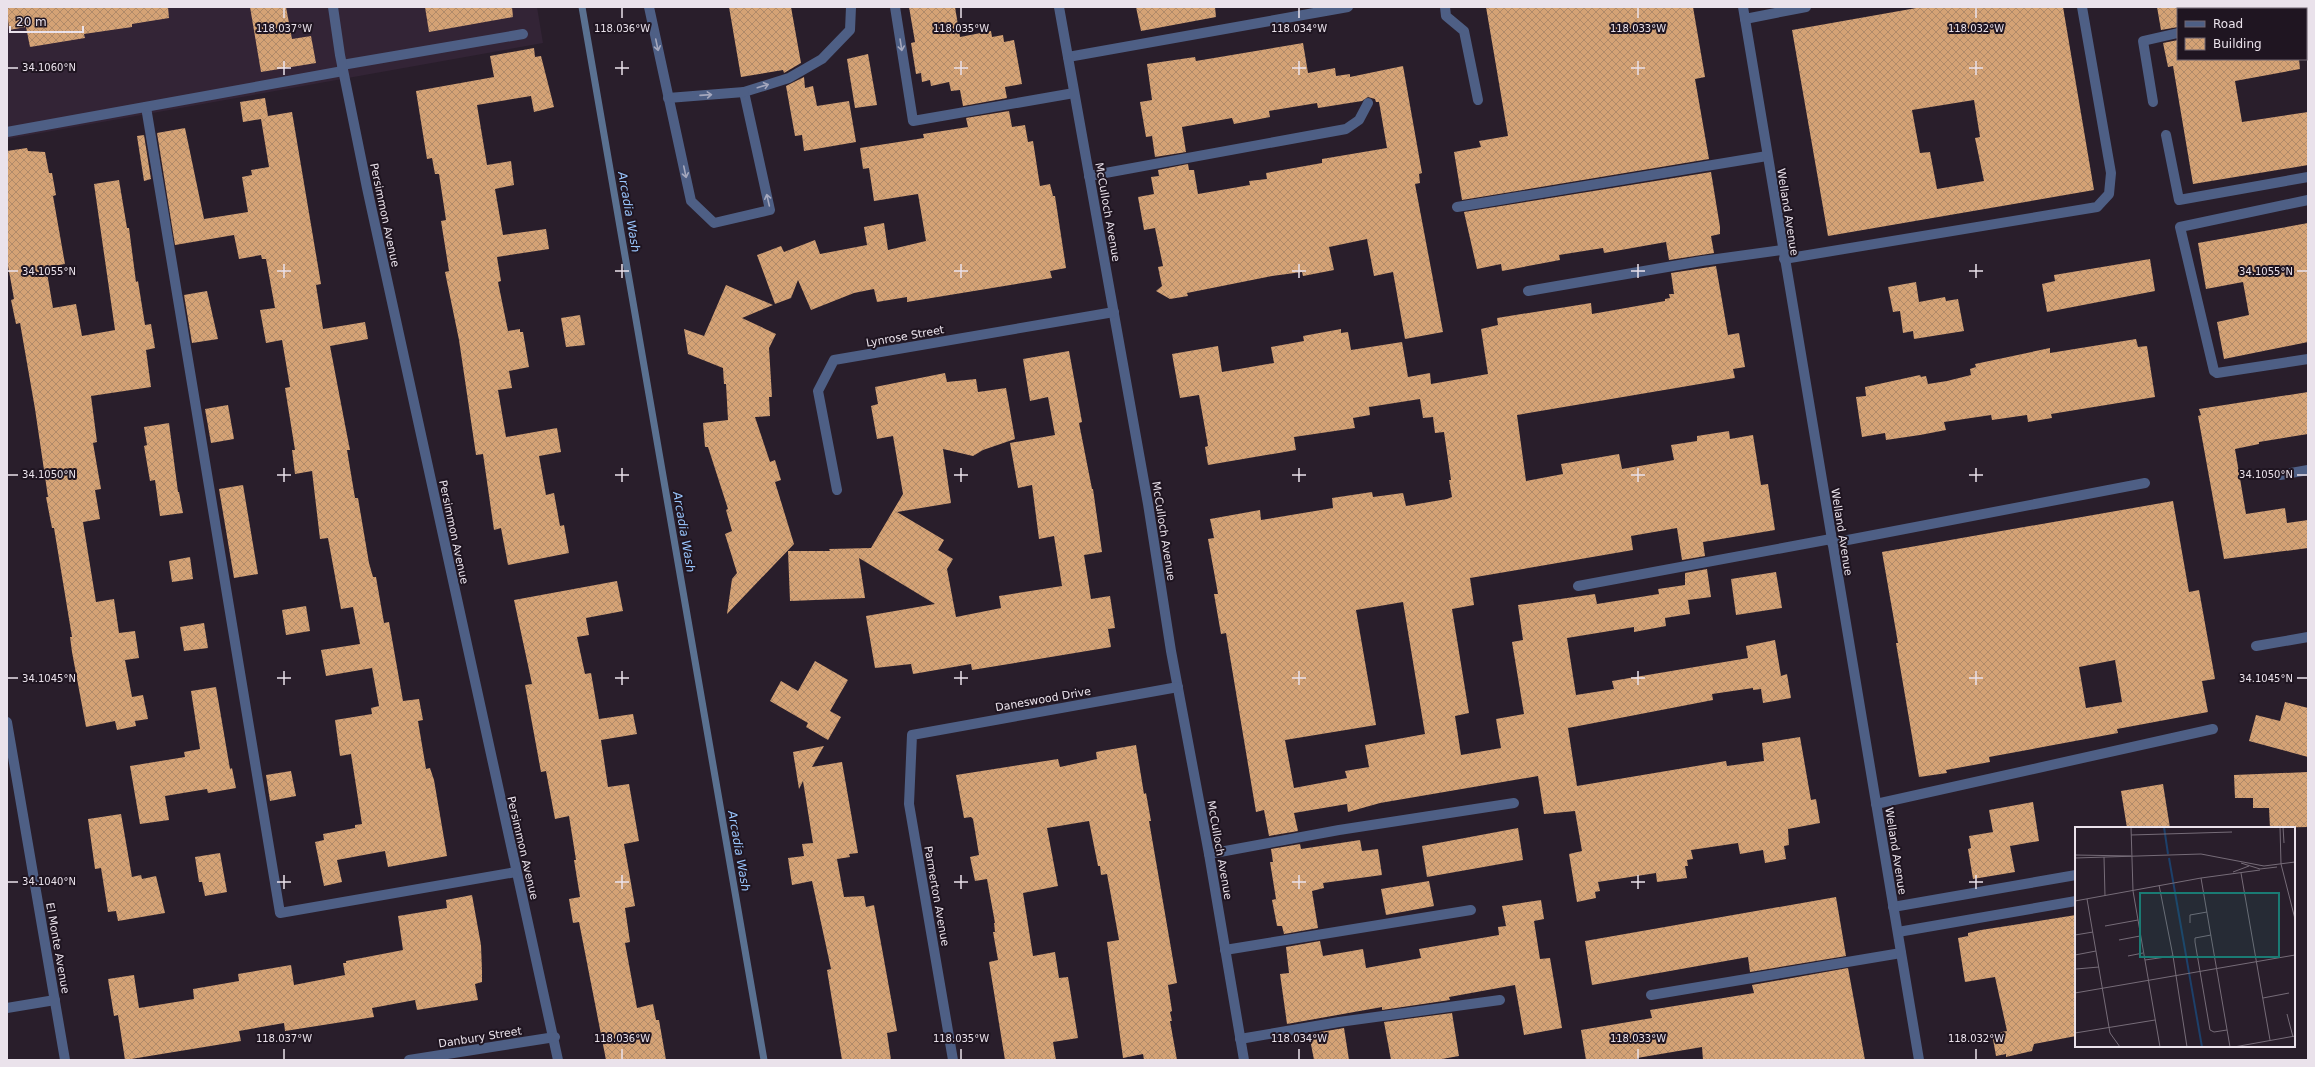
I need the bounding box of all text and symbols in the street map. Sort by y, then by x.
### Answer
scale bar [10,8,83,34]
legend [2177,8,2307,60]
text: 20 m [16,15,47,29]
text: Road [2213,17,2243,31]
text: 118.037°W [256,23,312,34]
text: 118.036°W [594,23,650,34]
text: 118.035°W [933,23,989,34]
text: 118.034°W [1271,23,1327,34]
text: 118.033°W [1610,23,1666,34]
text: 118.032°W [1948,23,2004,34]
text: Building [2213,37,2262,51]
one-way arrow [654,38,662,51]
one-way arrow [897,39,905,52]
text: 34.1060°N [22,62,76,73]
one-way arrow [756,82,769,89]
one-way arrow [699,91,712,98]
street label: Persimmon Avenue [367,162,402,268]
street label: McCulloch Avenue [1092,162,1123,263]
one-way arrow [681,165,689,178]
street label: Welland Avenue [1774,168,1801,257]
water label: Arcadia Wash [615,170,643,253]
one-way arrow [763,193,771,206]
text: 34.1055°N [22,266,76,277]
text: 34.1055°N [2239,266,2293,277]
street label: Lynrose Street [865,323,946,350]
text: 34.1050°N [22,469,76,480]
text: 34.1050°N [2239,469,2293,480]
street label: Persimmon Avenue [436,479,471,585]
street label: McCulloch Avenue [1149,480,1178,582]
street label: Welland Avenue [1828,488,1855,577]
water label: Arcadia Wash [670,490,698,573]
text: 34.1045°N [22,673,76,684]
text: 34.1045°N [2239,673,2293,684]
street label: Daneswood Drive [994,685,1092,714]
street label: Persimmon Avenue [504,795,541,901]
street label: McCulloch Avenue [1204,800,1235,901]
street label: Welland Avenue [1882,807,1909,896]
water label: Arcadia Wash [725,809,753,892]
inset map [2075,827,2295,1047]
street label: Parmerton Avenue [921,845,952,947]
text: 34.1040°N [22,876,76,887]
street label: El Monte Avenue [43,902,72,995]
street label: Danbury Street [438,1024,523,1050]
text: 118.037°W [256,1033,312,1044]
text: 118.036°W [594,1033,650,1044]
text: 118.035°W [933,1033,989,1044]
text: 118.034°W [1271,1033,1327,1044]
text: 118.033°W [1610,1033,1666,1044]
text: 118.032°W [1948,1033,2004,1044]

